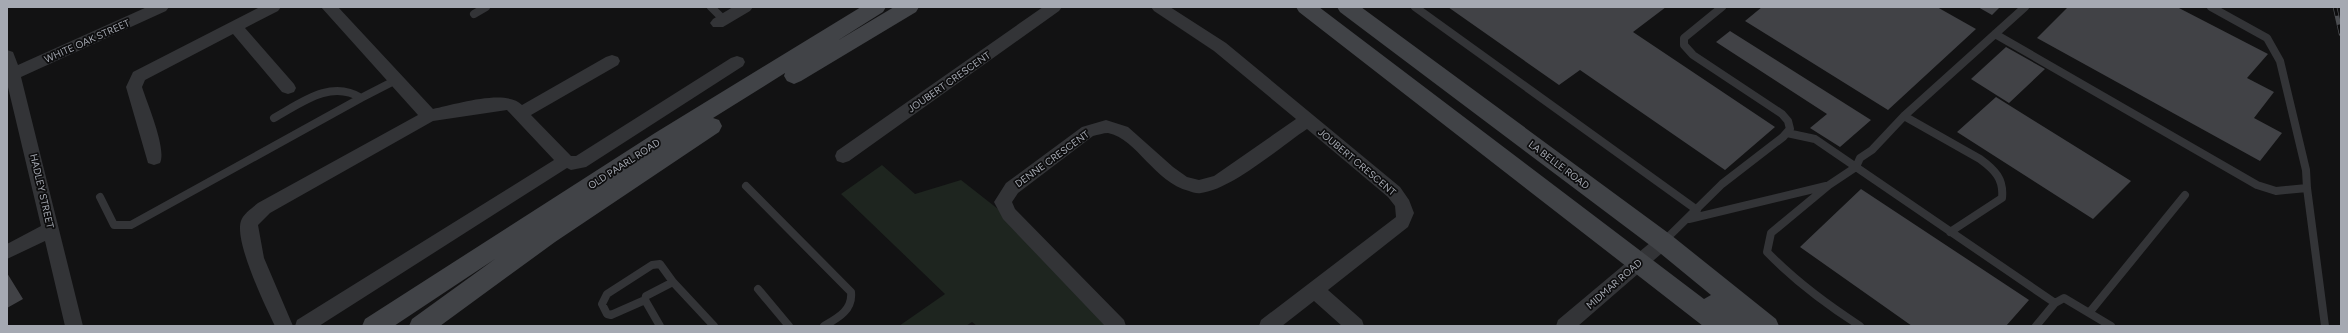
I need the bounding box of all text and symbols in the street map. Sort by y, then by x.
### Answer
street label: WHITE OAK STREET [42,16,132,66]
street label: JOUBERT CRESCENT [905,48,993,115]
street label: JOUBERT CRESCENT [1315,125,1399,199]
street label: DENNE CRESCENT [1012,127,1092,190]
street label: OLD PAARL ROAD [586,136,663,192]
street label: LA BELLE ROAD [1526,138,1592,192]
street label: HADLEY STREET [27,152,57,230]
street label: MIDMAR ROAD [1583,256,1645,312]

